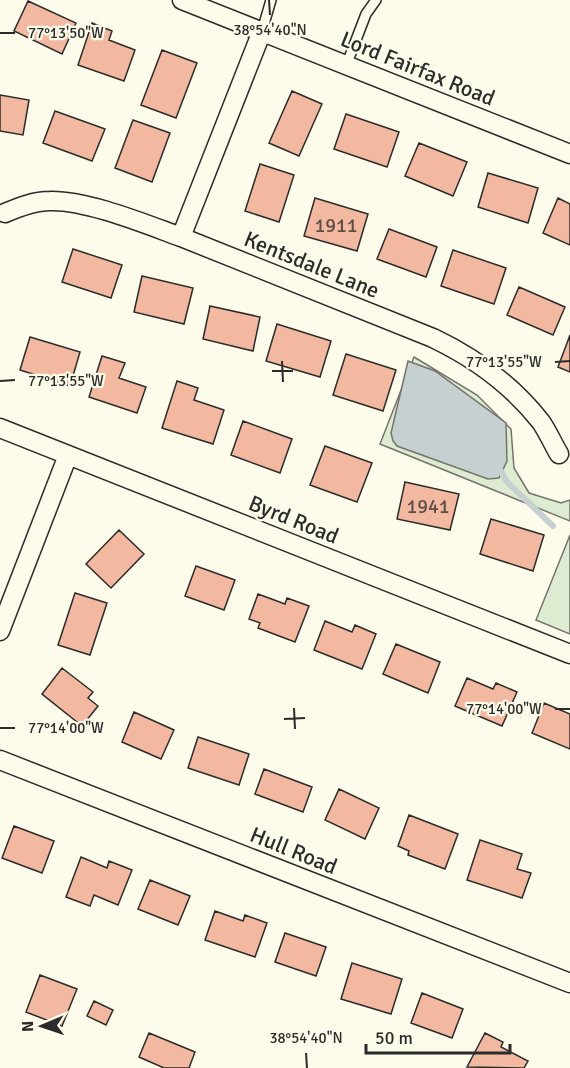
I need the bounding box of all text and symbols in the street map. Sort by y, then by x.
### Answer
text: 38°54'40"N [233,21,307,39]
text: 77°13'50"W [28,24,104,42]
street label: Lord Fairfax Road [337,25,499,112]
house number: 1911 [314,213,358,238]
street label: Kentsdale Lane [240,225,383,304]
text: 77°13'55"W [466,353,542,371]
text: 77°13'55"W [28,372,104,390]
street label: Byrd Road [245,489,343,550]
house number: 1941 [406,494,450,519]
text: 77°14'00"W [466,700,542,718]
text: 77°14'00"W [28,719,104,737]
street label: Hull Road [246,821,341,880]
north arrow [12,996,72,1056]
scale bar [366,1017,510,1055]
text: N [18,1021,38,1032]
text: 50 m [375,1027,413,1049]
text: 38°54'40"N [269,1029,343,1047]

